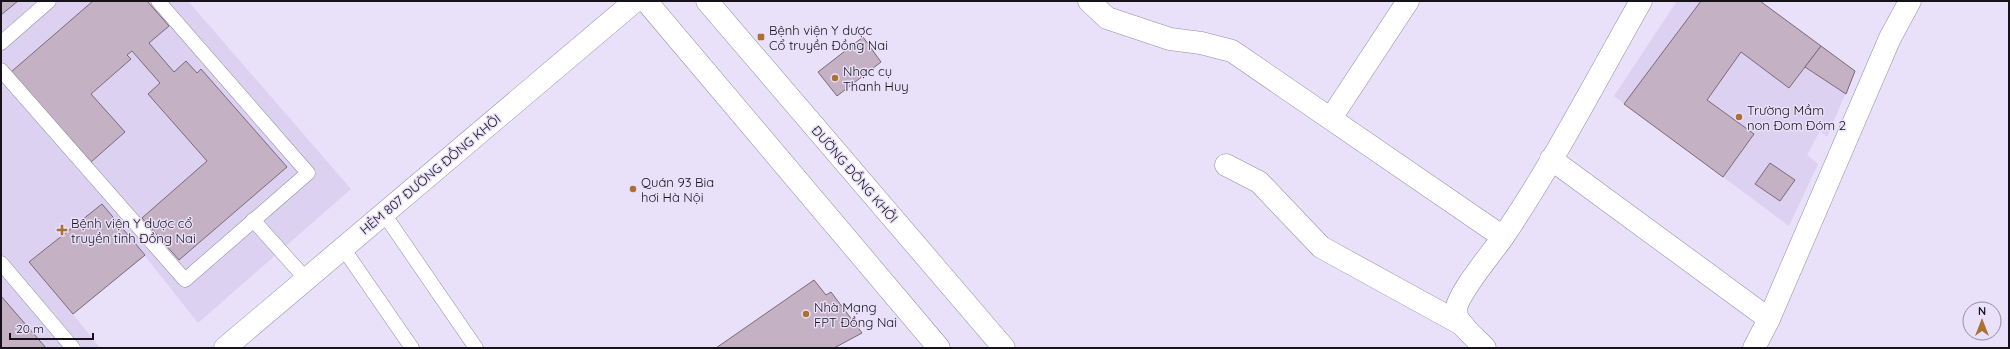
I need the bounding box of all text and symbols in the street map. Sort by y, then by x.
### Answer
place label: Bệnh viện Y dược Cổ truyền Đồng Nai [769,22,888,53]
marker: Bệnh viện Y dược Cổ truyền Đồng Nai [756,32,766,42]
place label: Nhạc cụ Thanh Huy [843,63,909,94]
marker: Nhạc cụ Thanh Huy [830,73,840,83]
place label: Trường Mầm non Đom Đóm 2 [1747,102,1846,133]
street label: HẺM 807 ĐƯỜNG ĐỒNG KHỞI [356,110,504,238]
marker: Trường Mầm non Đom Đóm 2 [1734,112,1744,122]
street label: ĐƯỜNG ĐỒNG KHỞI [809,122,902,226]
place label: Quán 93 Bia hơi Hà Nội [641,174,714,205]
marker: Quán 93 Bia hơi Hà Nội [628,184,638,194]
place label: Bệnh viện Y dược cổ truyền tỉnh Đồng Nai [71,215,196,246]
marker: Bệnh viện Y dược cổ truyền tỉnh Đồng Nai [56,224,68,236]
place label: Nhà Mạng FPT Đồng Nai [814,299,897,330]
north arrow [1962,301,2002,341]
text: N [1978,304,1986,318]
marker: Nhà Mạng FPT Đồng Nai [801,309,811,319]
scale bar [10,315,93,341]
text: 20 m [16,321,44,336]

